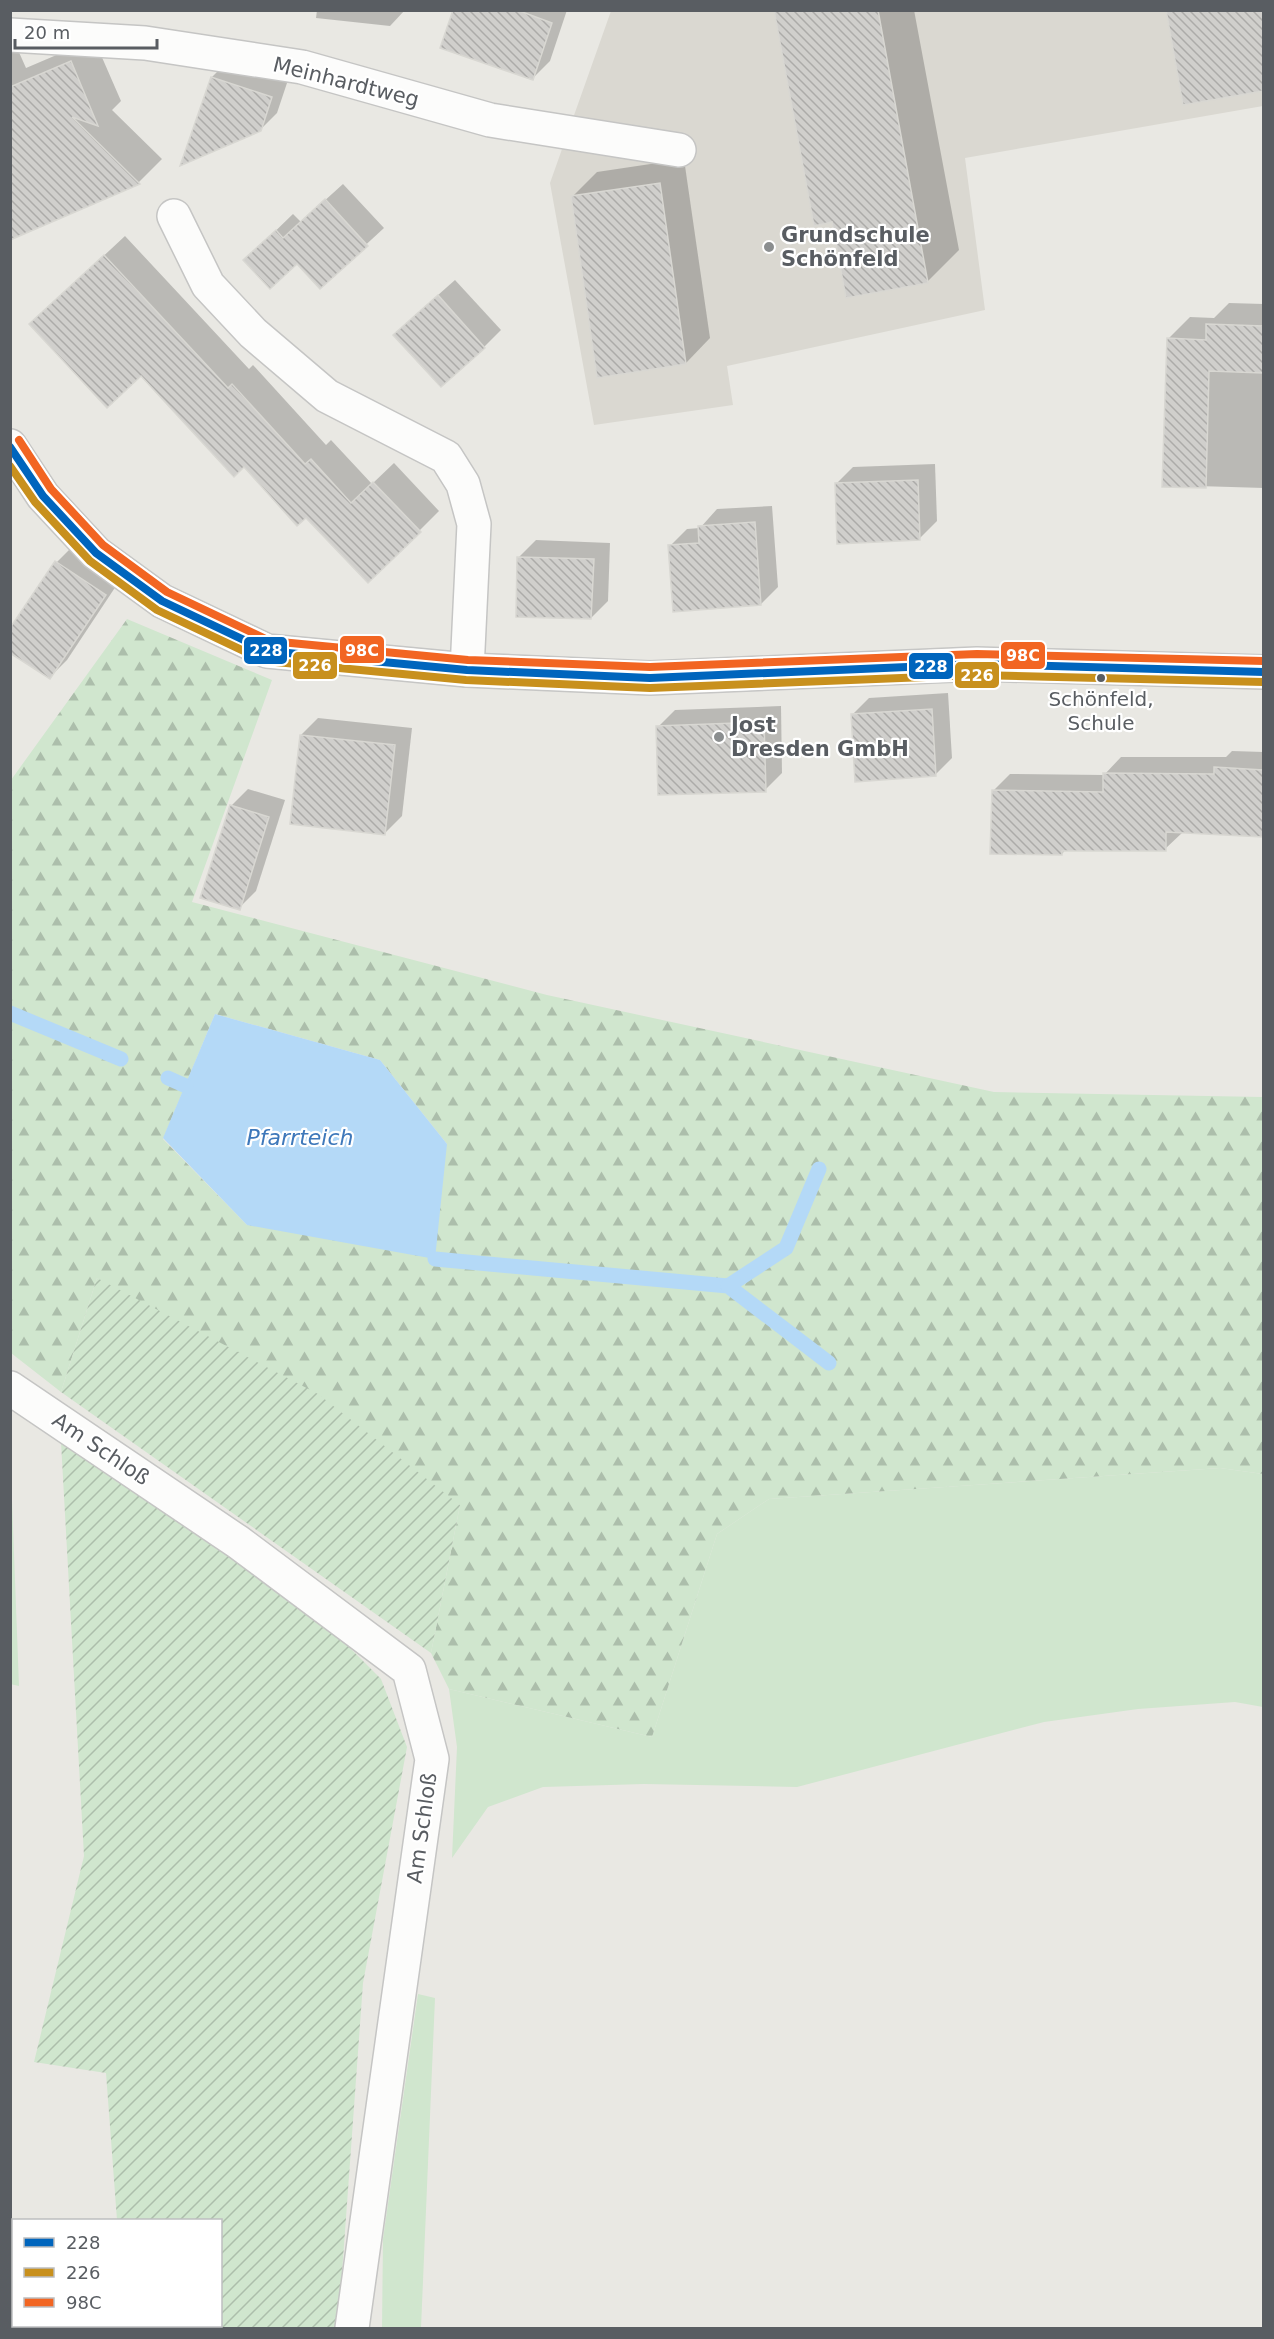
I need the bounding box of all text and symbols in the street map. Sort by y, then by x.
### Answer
scale bar [15,12,158,50]
text: 20 m [24,22,70,43]
street label: Meinhardtweg [271,52,421,112]
place label: Grundschule Schönfeld [781,223,930,271]
marker: Grundschule Schönfeld [762,240,776,254]
line badge: 98C [339,635,385,664]
line badge: 228 [243,636,288,665]
text: 228 [249,641,283,660]
text: 98C [345,641,379,660]
line badge: 98C [1000,641,1046,670]
text: 98C [1006,646,1040,665]
line badge: 226 [292,651,338,680]
line badge: 228 [908,652,954,680]
text: 226 [298,656,332,675]
text: 228 [914,657,948,676]
line badge: 226 [954,661,1000,689]
text: 226 [960,666,994,685]
marker: Schönfeld, Schule [1095,672,1107,684]
place label: Schönfeld, Schule [1048,687,1154,735]
place label: Jost Dresden GmbH [729,713,909,761]
marker: Jost Dresden GmbH [712,730,726,744]
water label: Pfarrteich [247,1125,353,1150]
street label: Am Schloß [48,1408,154,1490]
street label: Am Schloß [402,1771,442,1885]
legend [12,2219,222,2327]
text: 228 [66,2232,100,2253]
text: 226 [66,2262,100,2283]
text: 98C [66,2292,101,2313]

